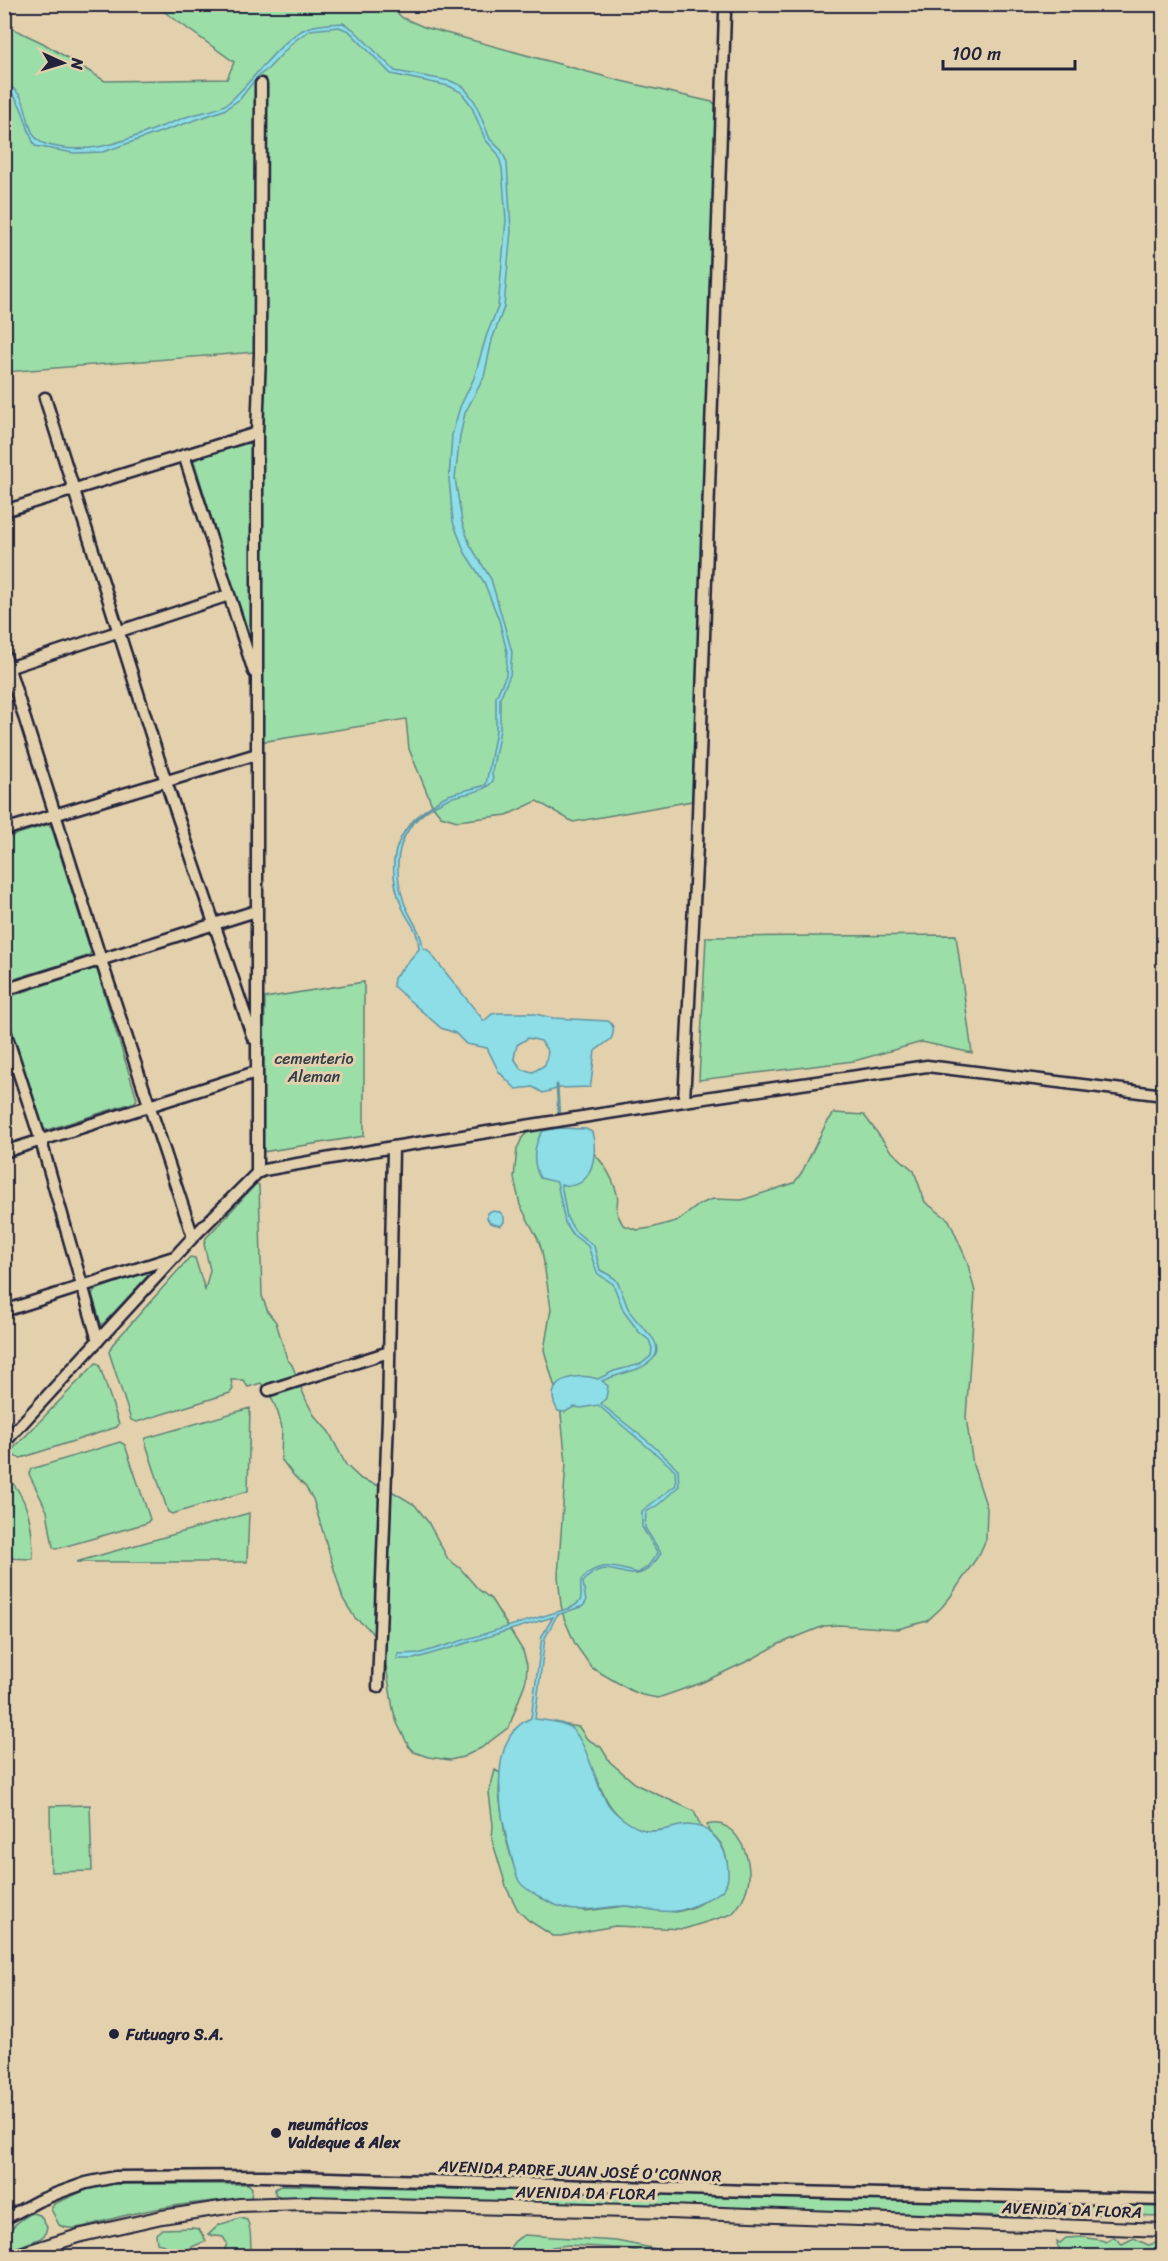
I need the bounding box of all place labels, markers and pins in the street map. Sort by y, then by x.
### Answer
place label: Futuagro S.A. [125,2020,224,2049]
marker: Futuagro S.A. [107,2027,121,2041]
place label: neumáticos Valdeque & Alex [287,2110,401,2157]
marker: neumáticos Valdeque & Alex [269,2126,283,2140]

